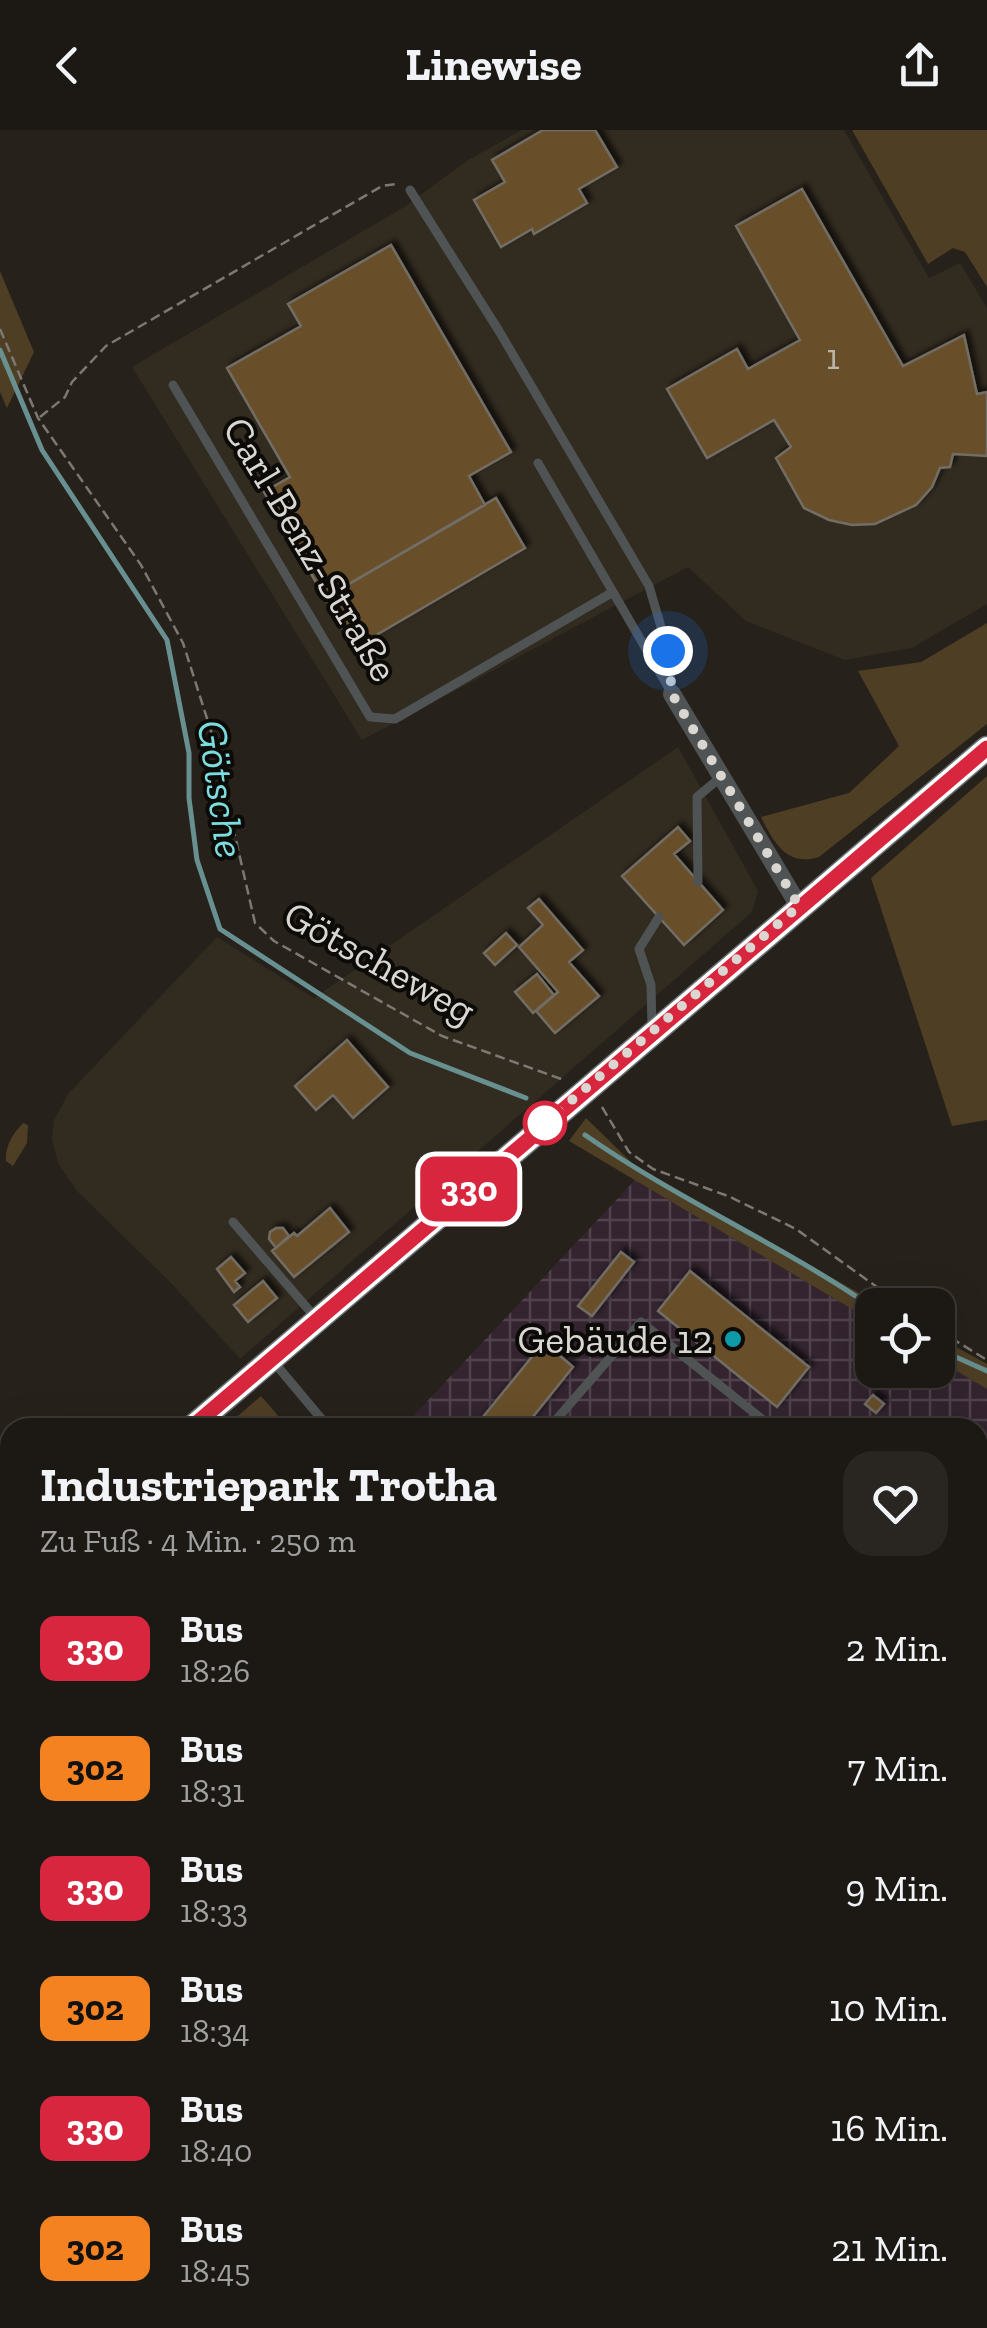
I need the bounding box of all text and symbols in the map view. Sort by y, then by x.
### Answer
icon: back [40,38,95,93]
text: Linewise [405,38,582,92]
icon: share [892,38,947,93]
house number: 1 [826,336,840,378]
street label: Carl-Benz-Straße [213,408,409,690]
your location [643,626,693,676]
water label: Götsche [187,717,256,861]
street label: Götscheweg [276,890,484,1034]
unlabelled marker [524,1102,566,1144]
line badge: 330 [412,1156,526,1222]
text: 330 [440,1168,498,1210]
map controls [855,1288,955,1388]
button: locate [855,1288,955,1388]
place label: Gebäude 12 [518,1315,713,1363]
marker: Gebäude 12 [722,1328,744,1350]
button: heart [843,1451,948,1556]
text: Industriepark Trotha [40,1456,497,1513]
text: Zu Fuß · 4 Min. · 250 m [40,1522,356,1560]
text: Bus [180,1606,243,1652]
text: 2 Min. [846,1625,948,1671]
text: 330 [66,1627,124,1669]
text: 18:26 [180,1652,250,1690]
text: Bus [180,1726,243,1772]
text: 7 Min. [848,1745,948,1791]
text: 302 [66,1747,124,1789]
text: 18:31 [180,1772,245,1810]
text: Bus [180,1846,243,1892]
text: 9 Min. [845,1865,948,1911]
text: 330 [66,1867,124,1909]
text: 18:33 [180,1892,248,1930]
text: Bus [180,1966,243,2012]
text: 10 Min. [829,1985,948,2031]
text: 302 [66,1987,124,2029]
text: 18:34 [180,2012,250,2050]
text: Bus [180,2086,243,2132]
text: 16 Min. [831,2105,948,2151]
text: 330 [66,2107,124,2149]
text: 18:40 [180,2132,252,2170]
text: Bus [180,2206,243,2252]
text: 21 Min. [831,2225,948,2271]
text: 302 [66,2227,124,2269]
text: 18:45 [180,2252,250,2290]

